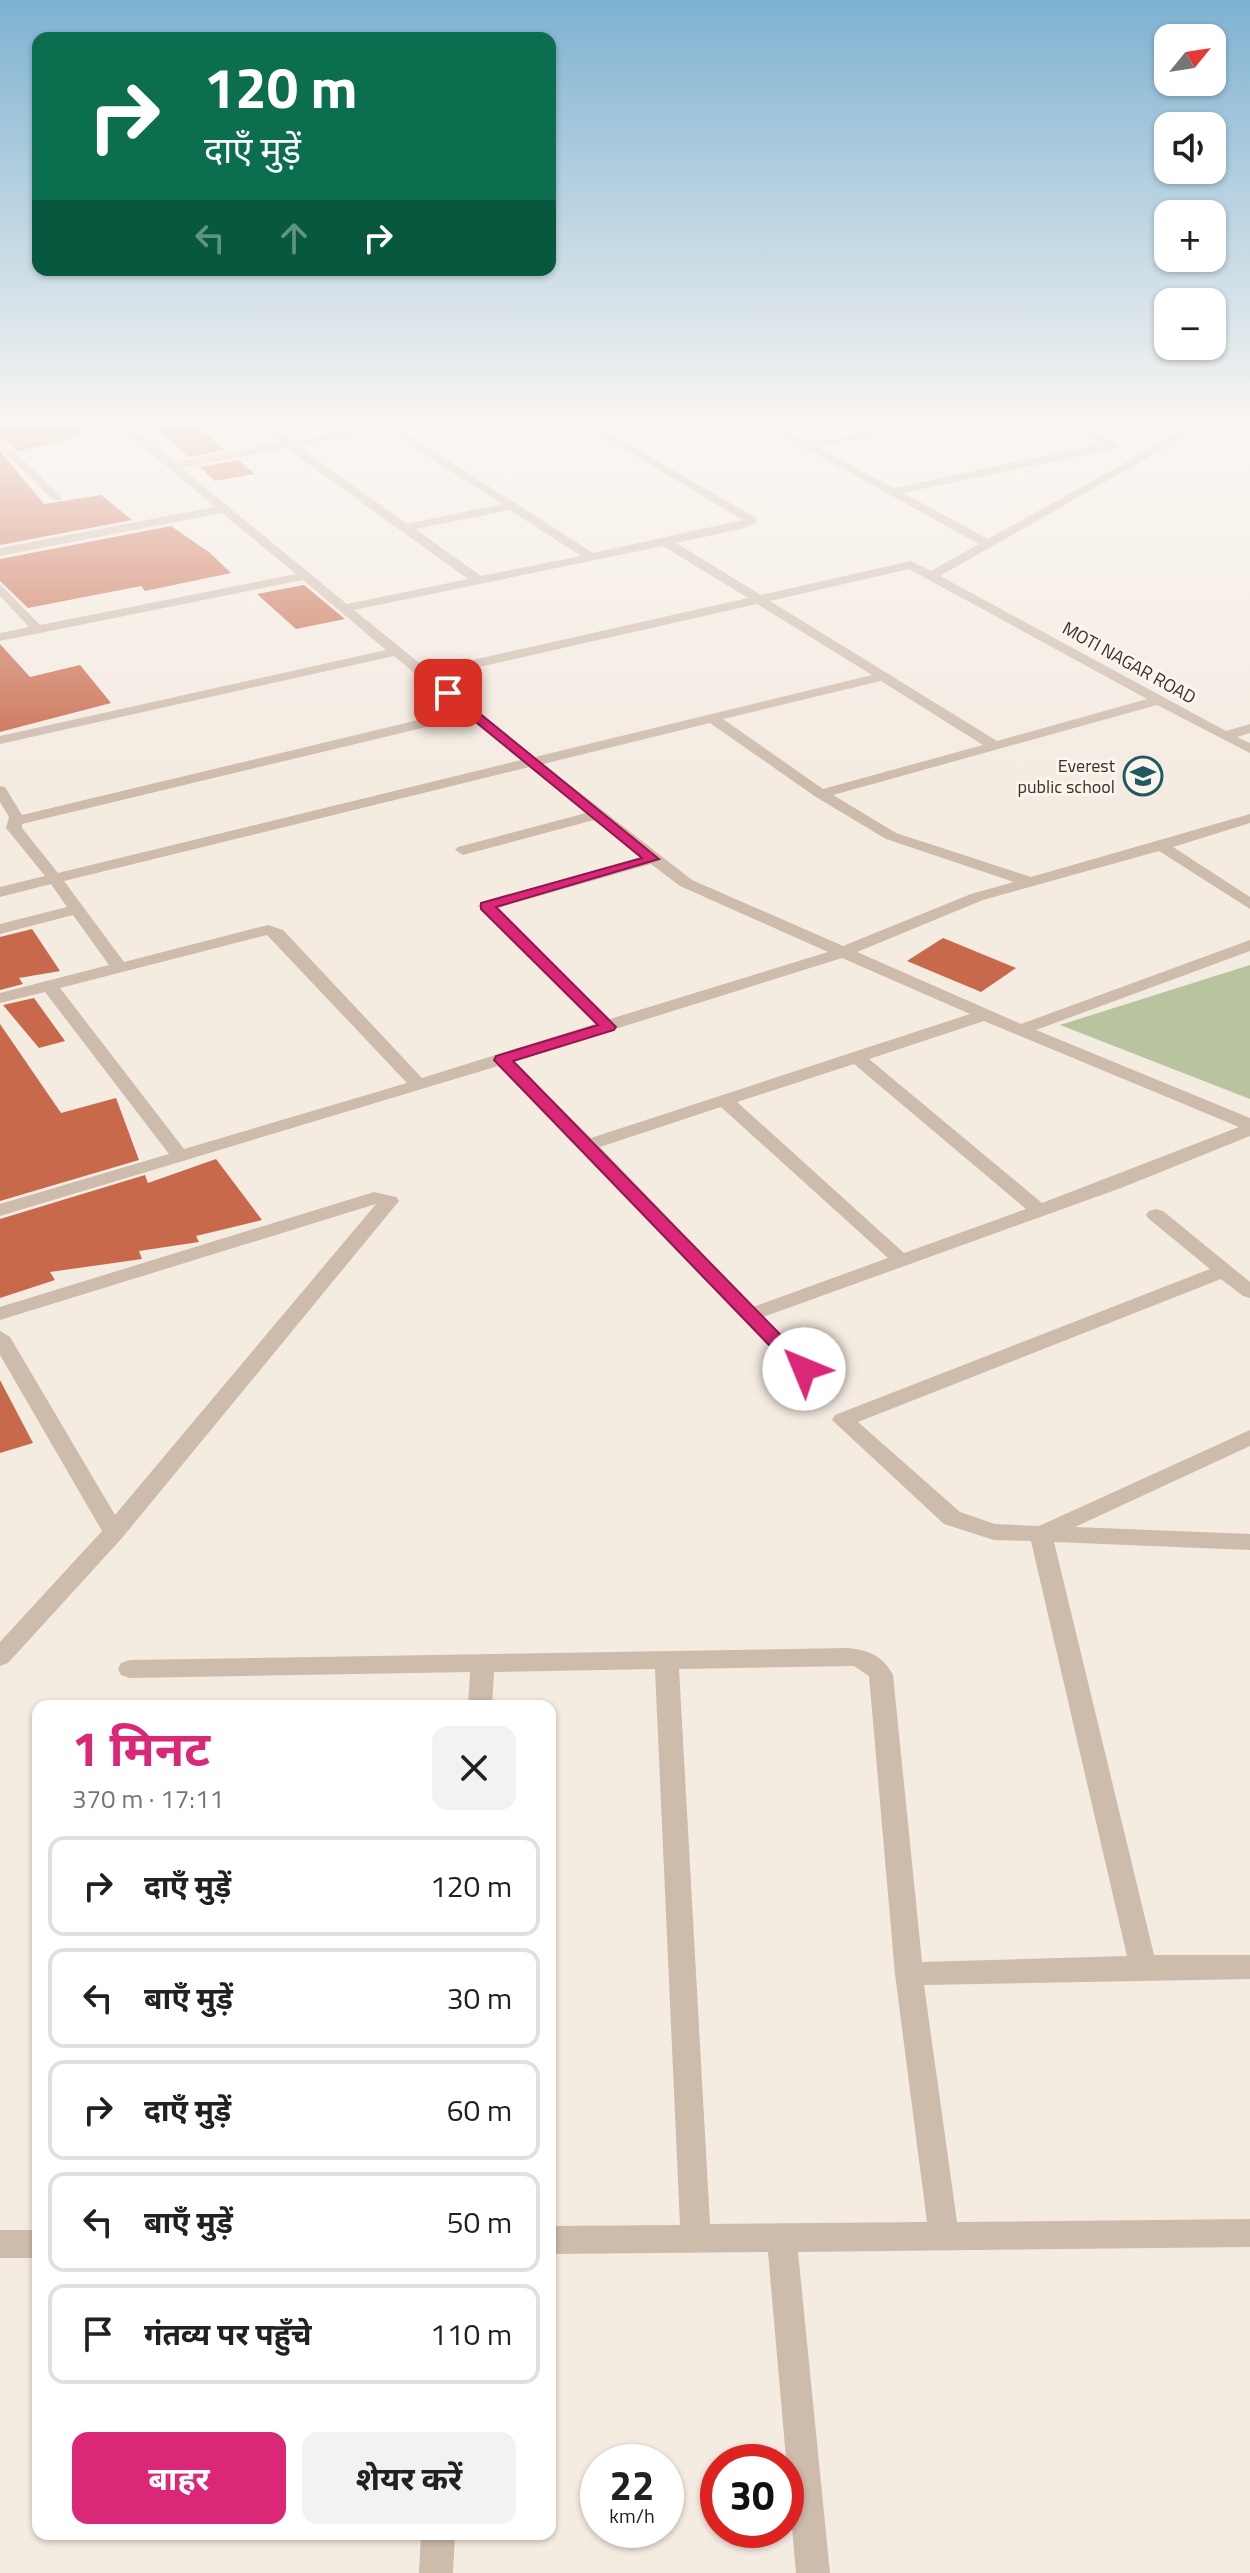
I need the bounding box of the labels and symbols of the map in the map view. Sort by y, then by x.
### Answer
north arrow [1154,24,1226,96]
street label: MOTI NAGAR ROAD [1057,615,1201,711]
pin [414,659,482,727]
place label: Everest public school [1018,752,1116,800]
school or university icon: Everest public school [1122,755,1164,797]
position arrow [762,1327,846,1411]
speed limit sign: 30 [700,2444,804,2548]

